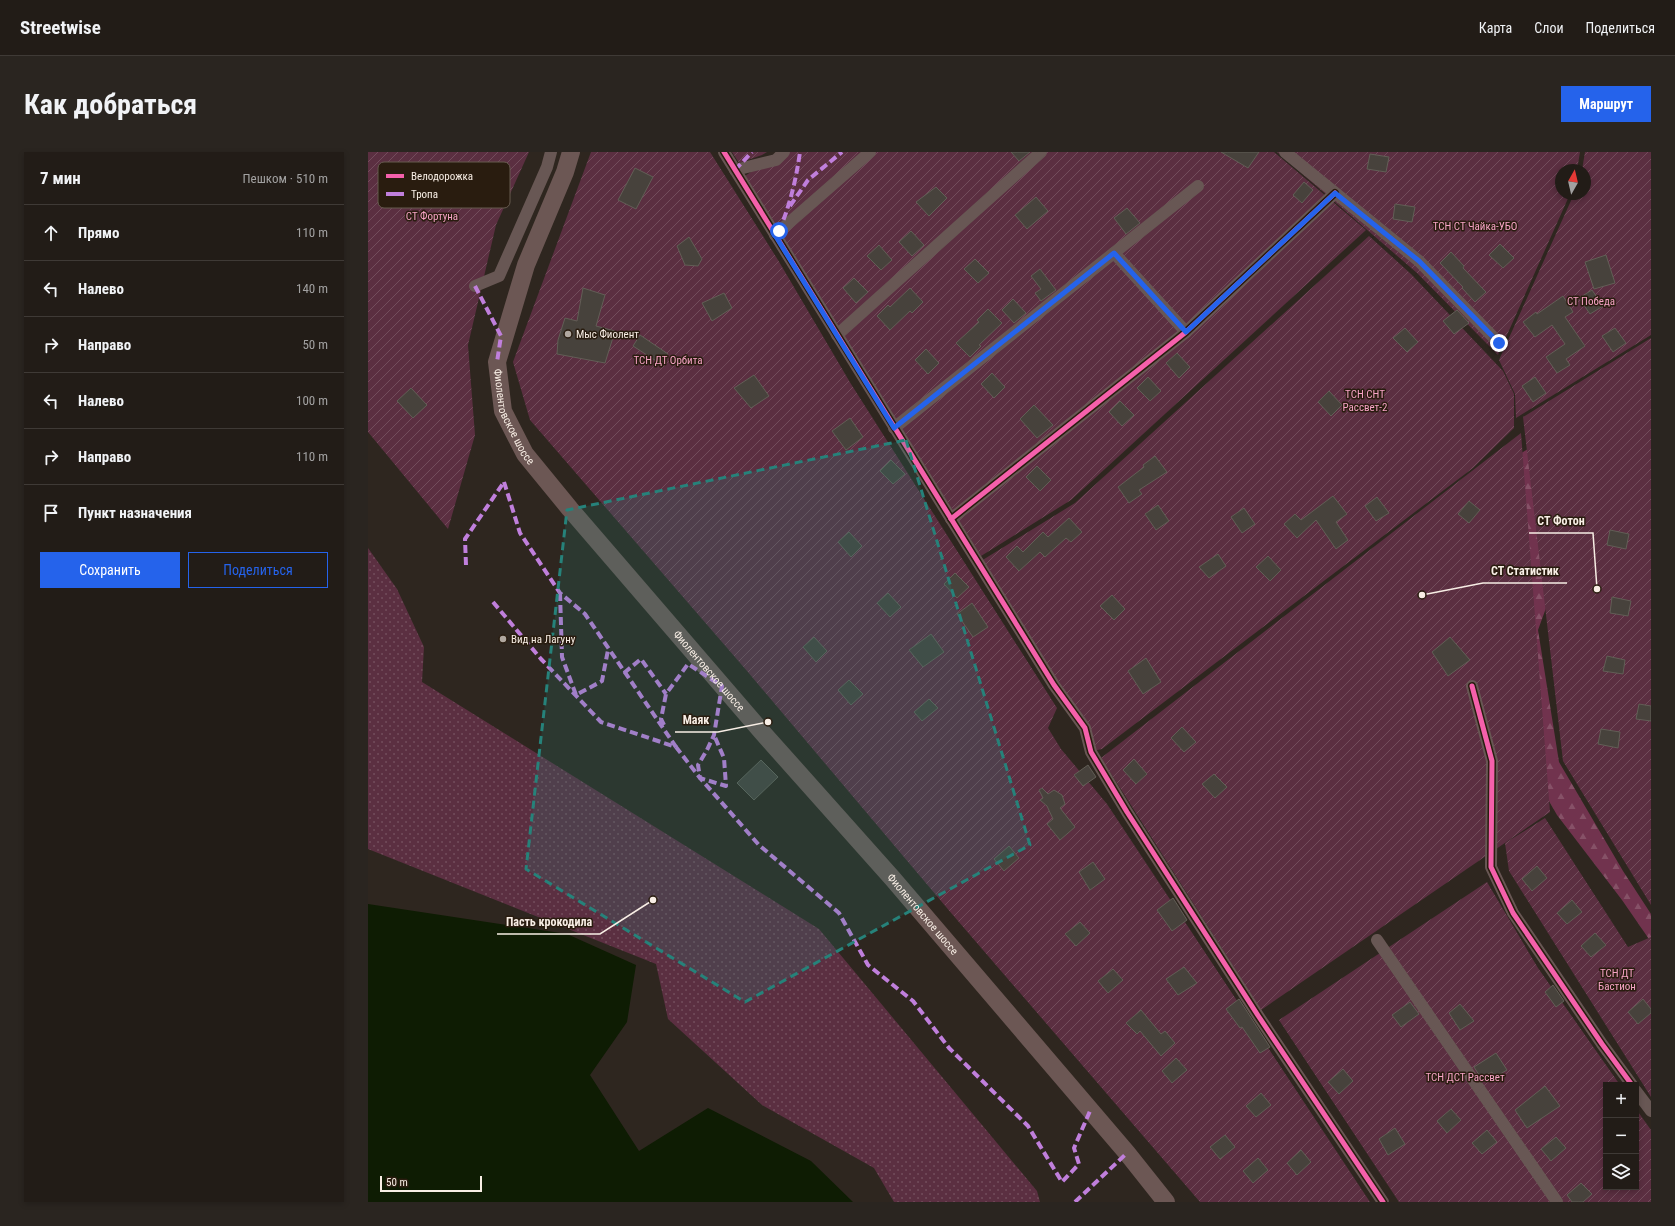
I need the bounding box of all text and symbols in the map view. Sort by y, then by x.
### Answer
text: Streetwise [20,16,101,39]
text: Карта [1479,20,1512,36]
text: Слои [1534,20,1564,36]
text: Поделиться [1586,20,1655,36]
button: Маршрут [1561,86,1651,122]
text: Как добраться [24,88,197,121]
legend [378,162,510,208]
north arrow [1555,164,1591,200]
text: 7 мин [40,168,81,188]
text: Велодорожка [411,170,473,183]
text: Пешком · 510 m [242,171,328,186]
text: Тропа [411,188,438,201]
park label: СТ Фортуна [406,210,458,223]
park label: ТСН СТ Чайка-УБО [1433,220,1517,233]
icon: ahead [40,222,62,244]
route start [770,222,788,240]
text: Прямо [78,224,119,242]
text: 110 m [296,225,328,240]
icon: left [40,278,62,300]
text: Налево [78,280,124,298]
text: 140 m [296,281,328,296]
park label: СТ Победа [1567,295,1615,308]
place label: Мыс Фиолент [576,328,639,341]
marker: Мыс Фиолент [563,329,573,339]
icon: right [40,334,62,356]
route end [1490,334,1508,352]
text: Направо [78,336,131,354]
text: 50 m [302,337,328,352]
park label: ТСН ДТ Орбита [633,354,703,367]
street label: Фиолентовское шоссе [491,368,537,467]
park label: ТСН СНТ Рассвет-2 [1343,388,1387,414]
icon: left [40,390,62,412]
text: Налево [78,392,124,410]
text: 100 m [296,393,328,408]
icon: right [40,446,62,468]
text: Направо [78,448,131,466]
text: 110 m [296,449,328,464]
icon: arrive [40,502,62,524]
text: Пункт назначения [78,504,192,522]
callout: СТ Фотон [1529,509,1593,533]
text: СТ Фотон [1537,514,1585,528]
button: Сохранить [40,552,180,588]
button: Поделиться [188,552,328,588]
callout: СТ Статистик [1483,559,1567,583]
text: СТ Статистик [1491,564,1559,578]
street label: Фиолентовское шоссе [671,628,748,714]
place label: Вид на Лагуну [511,633,576,646]
marker: Вид на Лагуну [498,634,508,644]
callout: Маяк [675,708,718,732]
text: Маяк [683,713,709,727]
street label: Фиолентовское шоссе [885,871,961,957]
callout: Пасть крокодила [497,910,600,934]
text: Пасть крокодила [506,915,592,929]
park label: ТСН ДТ Бастион [1598,967,1636,993]
park label: ТСН ДСТ Рассвет [1425,1071,1505,1084]
map controls [1603,1082,1639,1190]
button: + [1603,1082,1639,1118]
button: − [1603,1118,1639,1154]
button: layers [1603,1154,1639,1190]
scale bar [380,1174,482,1193]
text: 50 m [386,1176,408,1189]

